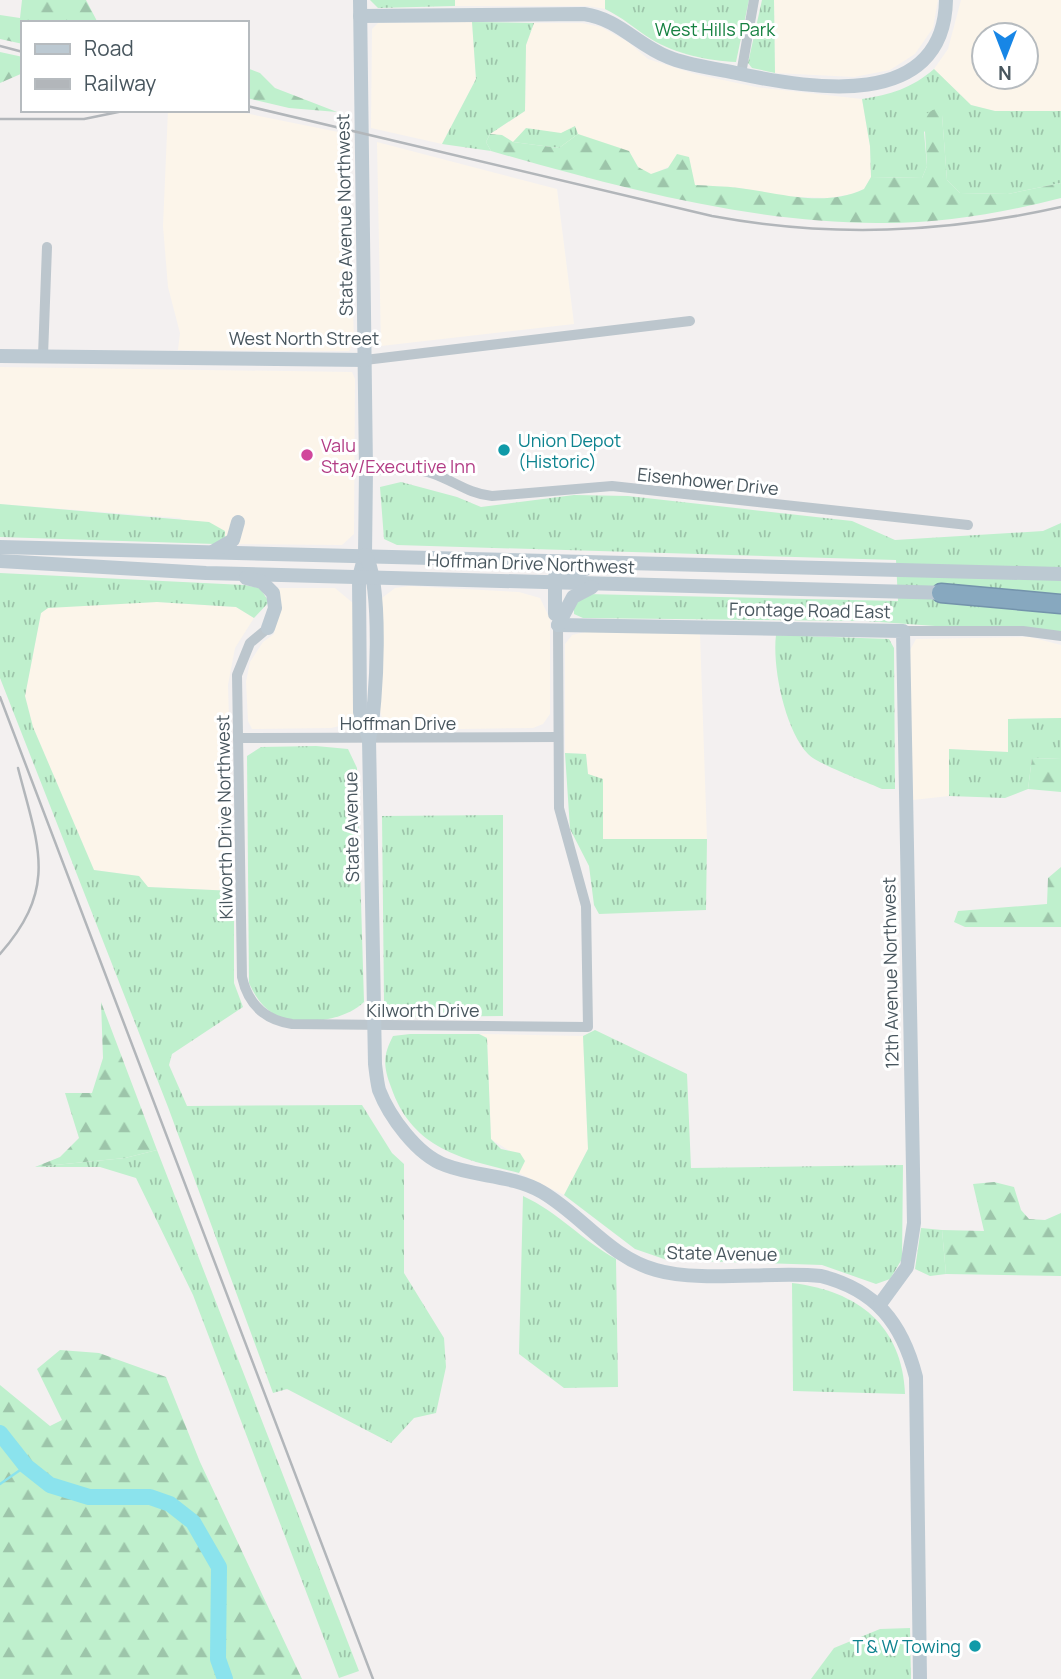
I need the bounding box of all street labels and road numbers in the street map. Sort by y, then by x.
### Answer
street label: State Avenue Northwest [330,114,358,316]
street label: West North Street [229,326,379,350]
street label: Eisenhower Drive [636,462,780,500]
street label: Hoffman Drive Northwest [427,547,635,579]
street label: Frontage Road East [729,597,891,623]
street label: Hoffman Drive [340,711,456,735]
street label: Kilworth Drive Northwest [210,714,238,920]
street label: State Avenue [338,771,364,883]
street label: 12th Avenue Northwest [876,877,904,1069]
street label: Kilworth Drive [366,998,480,1022]
street label: State Avenue [666,1240,778,1266]

